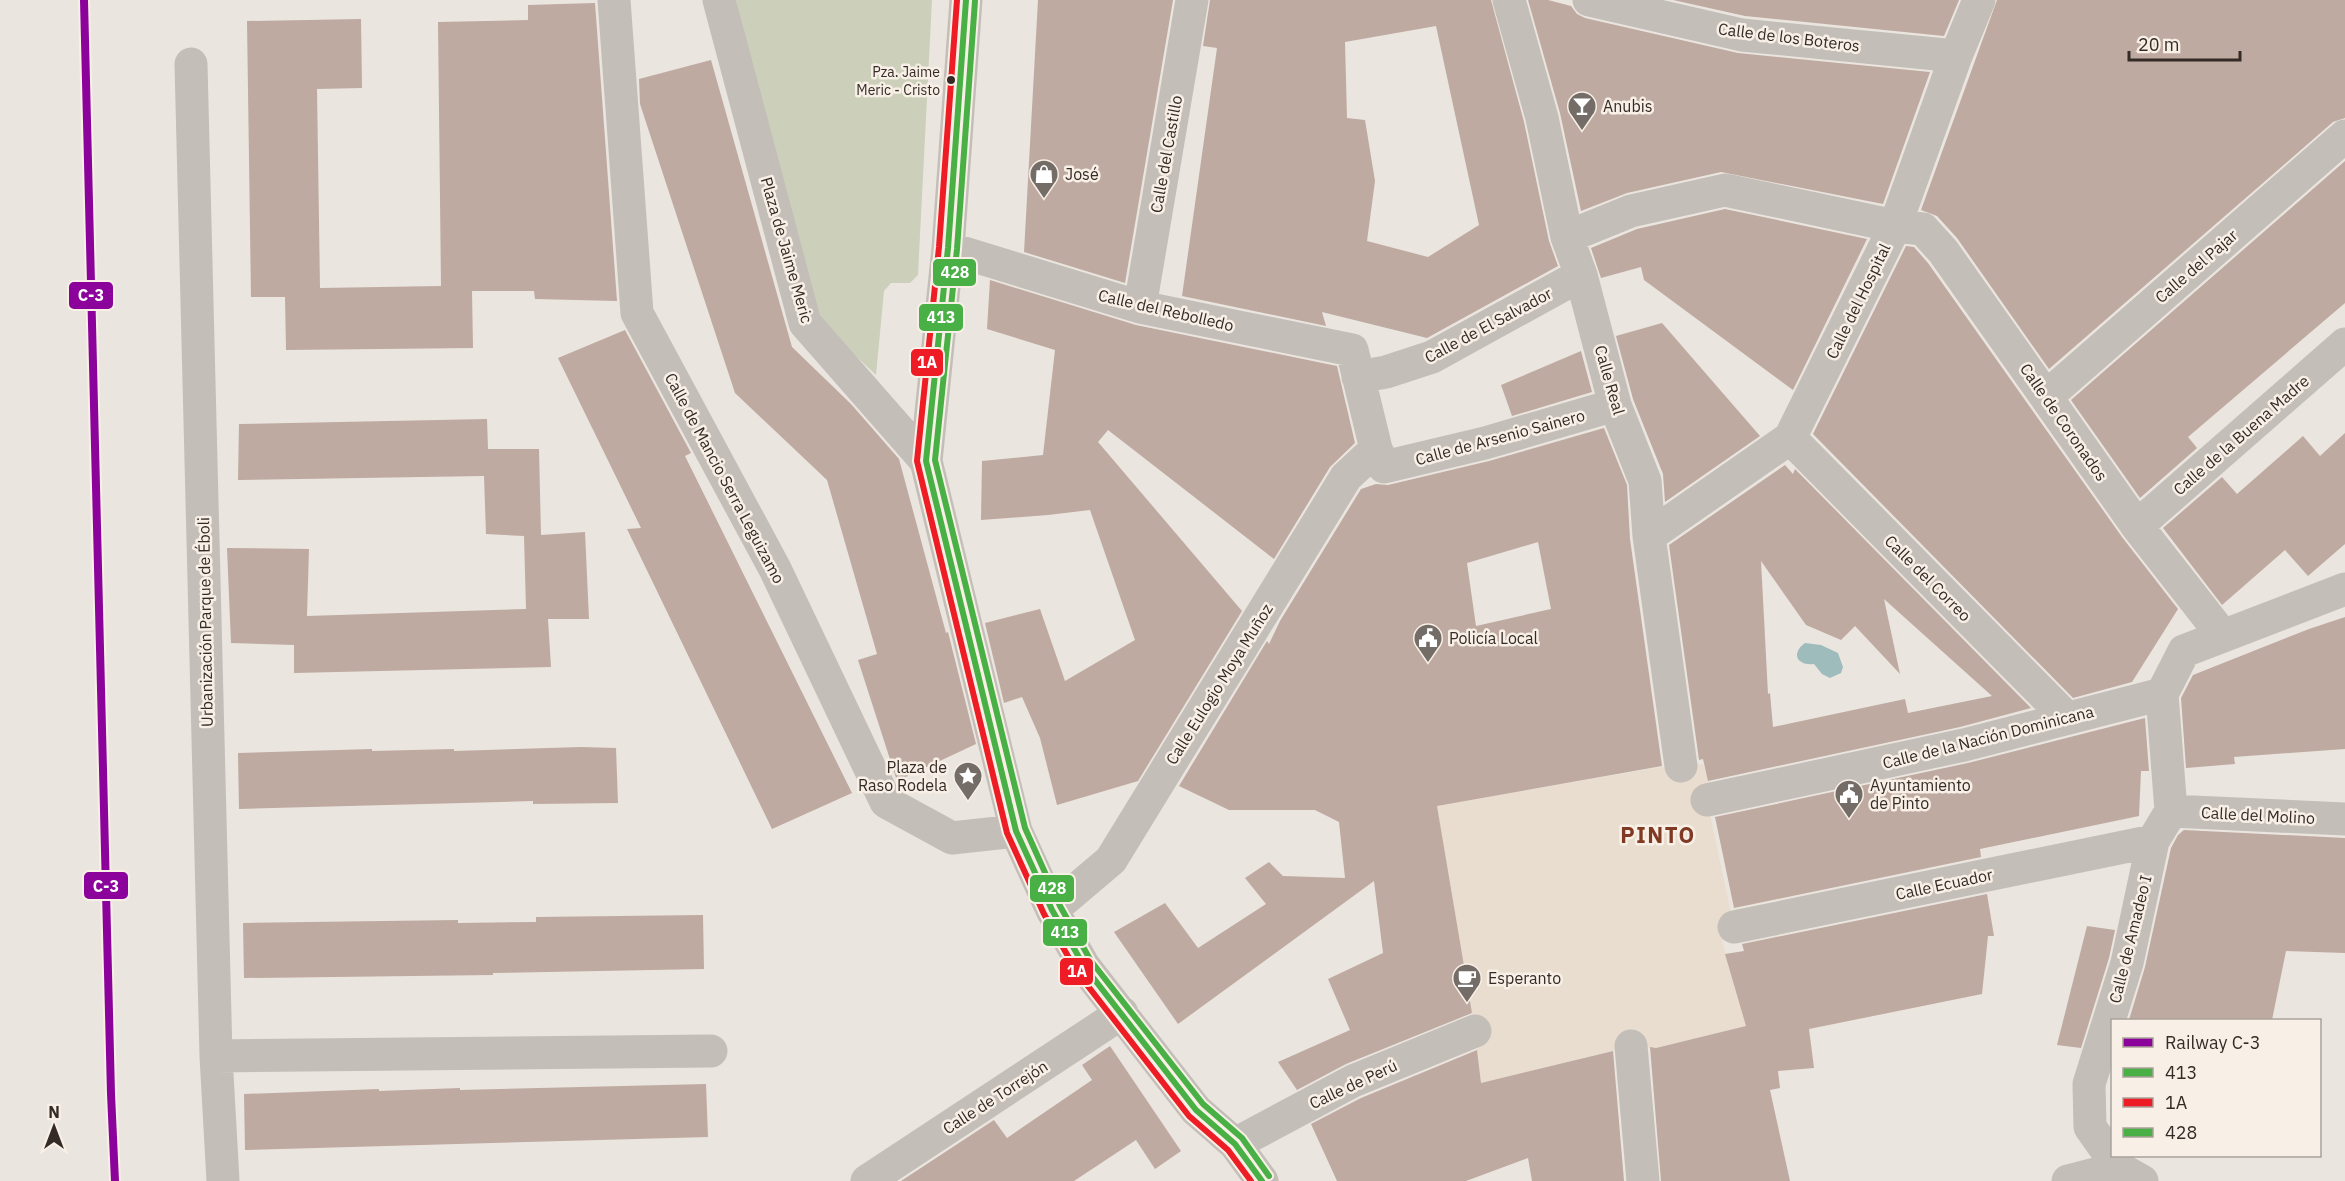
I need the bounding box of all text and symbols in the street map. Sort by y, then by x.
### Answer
street label: Calle de los Boteros [1717,18,1861,56]
scale bar [2129,24,2240,62]
text: 20 m [2138,33,2180,56]
place label: Pza. Jaime Meric - Cristo [856,63,940,99]
marker: Pza. Jaime Meric - Cristo [945,74,957,86]
bar icon: Anubis [1566,90,1598,132]
street label: Calle del Castillo [1146,94,1186,214]
place label: Anubis [1603,96,1653,116]
shop icon: José [1028,158,1060,200]
place label: José [1065,164,1099,184]
street label: Plaza de Jaime Meric [757,175,817,325]
street label: Calle del Pajar [2151,225,2241,307]
street label: Calle del Hospital [1821,240,1895,362]
line badge: 428 [932,258,977,287]
text: 428 [941,262,969,282]
line badge: C-3 [68,281,114,310]
street label: Calle de El Salvador [1421,283,1555,367]
text: C-3 [78,285,104,305]
street label: Calle del Rebolledo [1096,285,1236,335]
line badge: 413 [918,303,964,332]
text: 413 [927,307,955,327]
street label: Calle Real [1591,343,1629,417]
line badge: 1A [910,348,944,377]
text: 1A [917,352,937,372]
street label: Calle de Coronados [2016,359,2112,485]
street label: Calle de Mancio Serra Leguizamo [661,369,789,587]
street label: Calle de la Buena Madre [2169,370,2313,499]
street label: Calle de Arsenio Sainero [1413,405,1587,469]
street label: Urbanización Parque de Éboli [192,517,217,727]
street label: Calle del Correo [1881,531,1975,625]
street label: Calle Eulogio Moya Muñoz [1161,600,1277,768]
public building icon: Policía Local [1412,622,1444,664]
place label: Policía Local [1449,628,1538,648]
street label: Calle de la Nación Dominicana [1880,701,2096,773]
place label: Plaza de Raso Rodela [858,757,947,795]
place icon: Plaza de Raso Rodela [952,760,984,802]
place label: Ayuntamiento de Pinto [1870,775,1971,813]
public building icon: Ayuntamiento de Pinto [1833,778,1865,820]
street label: Calle del Molino [2200,802,2316,828]
district label: PINTO [1620,820,1696,849]
street label: Calle Ecuador [1894,864,1994,904]
line badge: C-3 [83,871,129,900]
street label: Calle de Amadeo I [2104,873,2156,1005]
line badge: 428 [1029,874,1075,903]
text: C-3 [93,876,119,896]
text: 428 [1038,878,1066,898]
line badge: 413 [1042,918,1088,947]
text: 413 [1051,922,1079,942]
line badge: 1A [1059,957,1094,986]
text: 1A [1067,961,1087,981]
cafe icon: Esperanto [1451,962,1483,1004]
place label: Esperanto [1488,968,1561,988]
legend [2111,1019,2321,1157]
text: Railway C-3 [2165,1031,2260,1054]
street label: Calle de Perú [1306,1055,1400,1113]
street label: Calle de Torrejón [939,1056,1051,1138]
text: 413 [2165,1061,2197,1084]
text: 1A [2165,1091,2188,1114]
north arrow [24,1097,84,1157]
text: N [48,1102,60,1122]
text: 428 [2165,1121,2197,1144]

